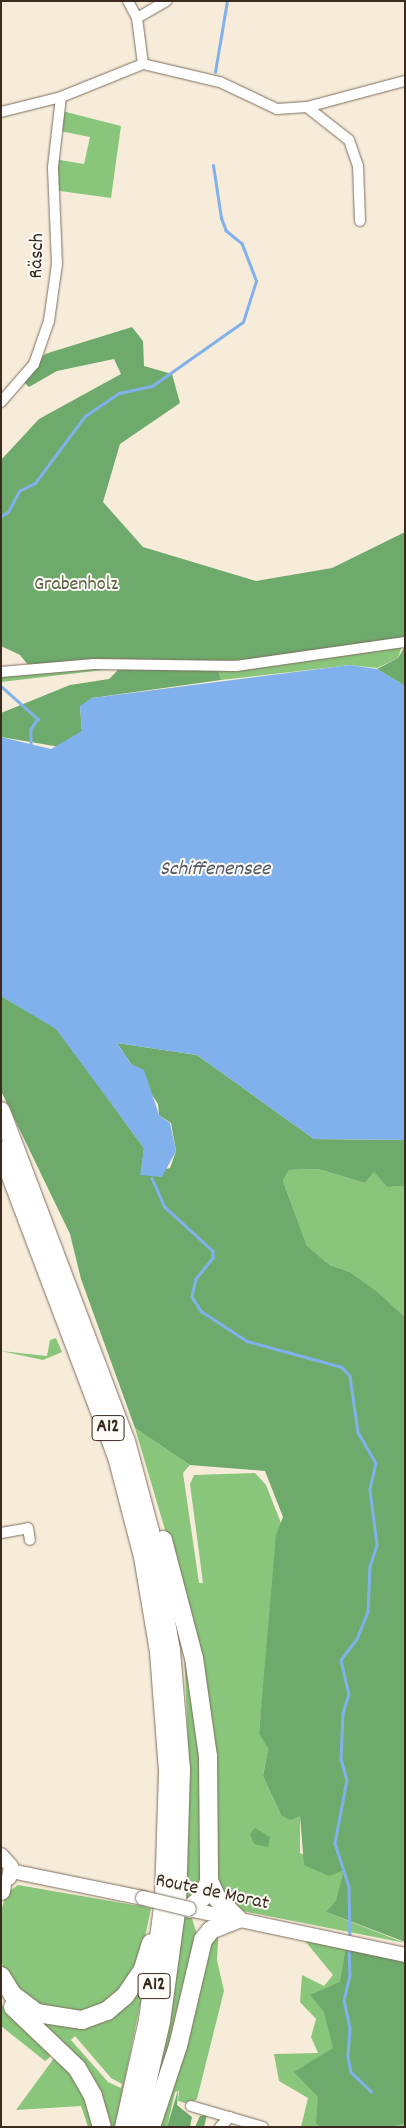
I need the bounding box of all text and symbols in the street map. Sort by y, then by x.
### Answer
street label: Räsch [25,233,51,279]
park label: Grabenholz [34,573,118,597]
water label: Schiffenensee [160,857,270,883]
road number: A12 [90,1412,126,1445]
street label: Route de Morat [153,1869,271,1917]
road number: A12 [136,1970,172,2002]

